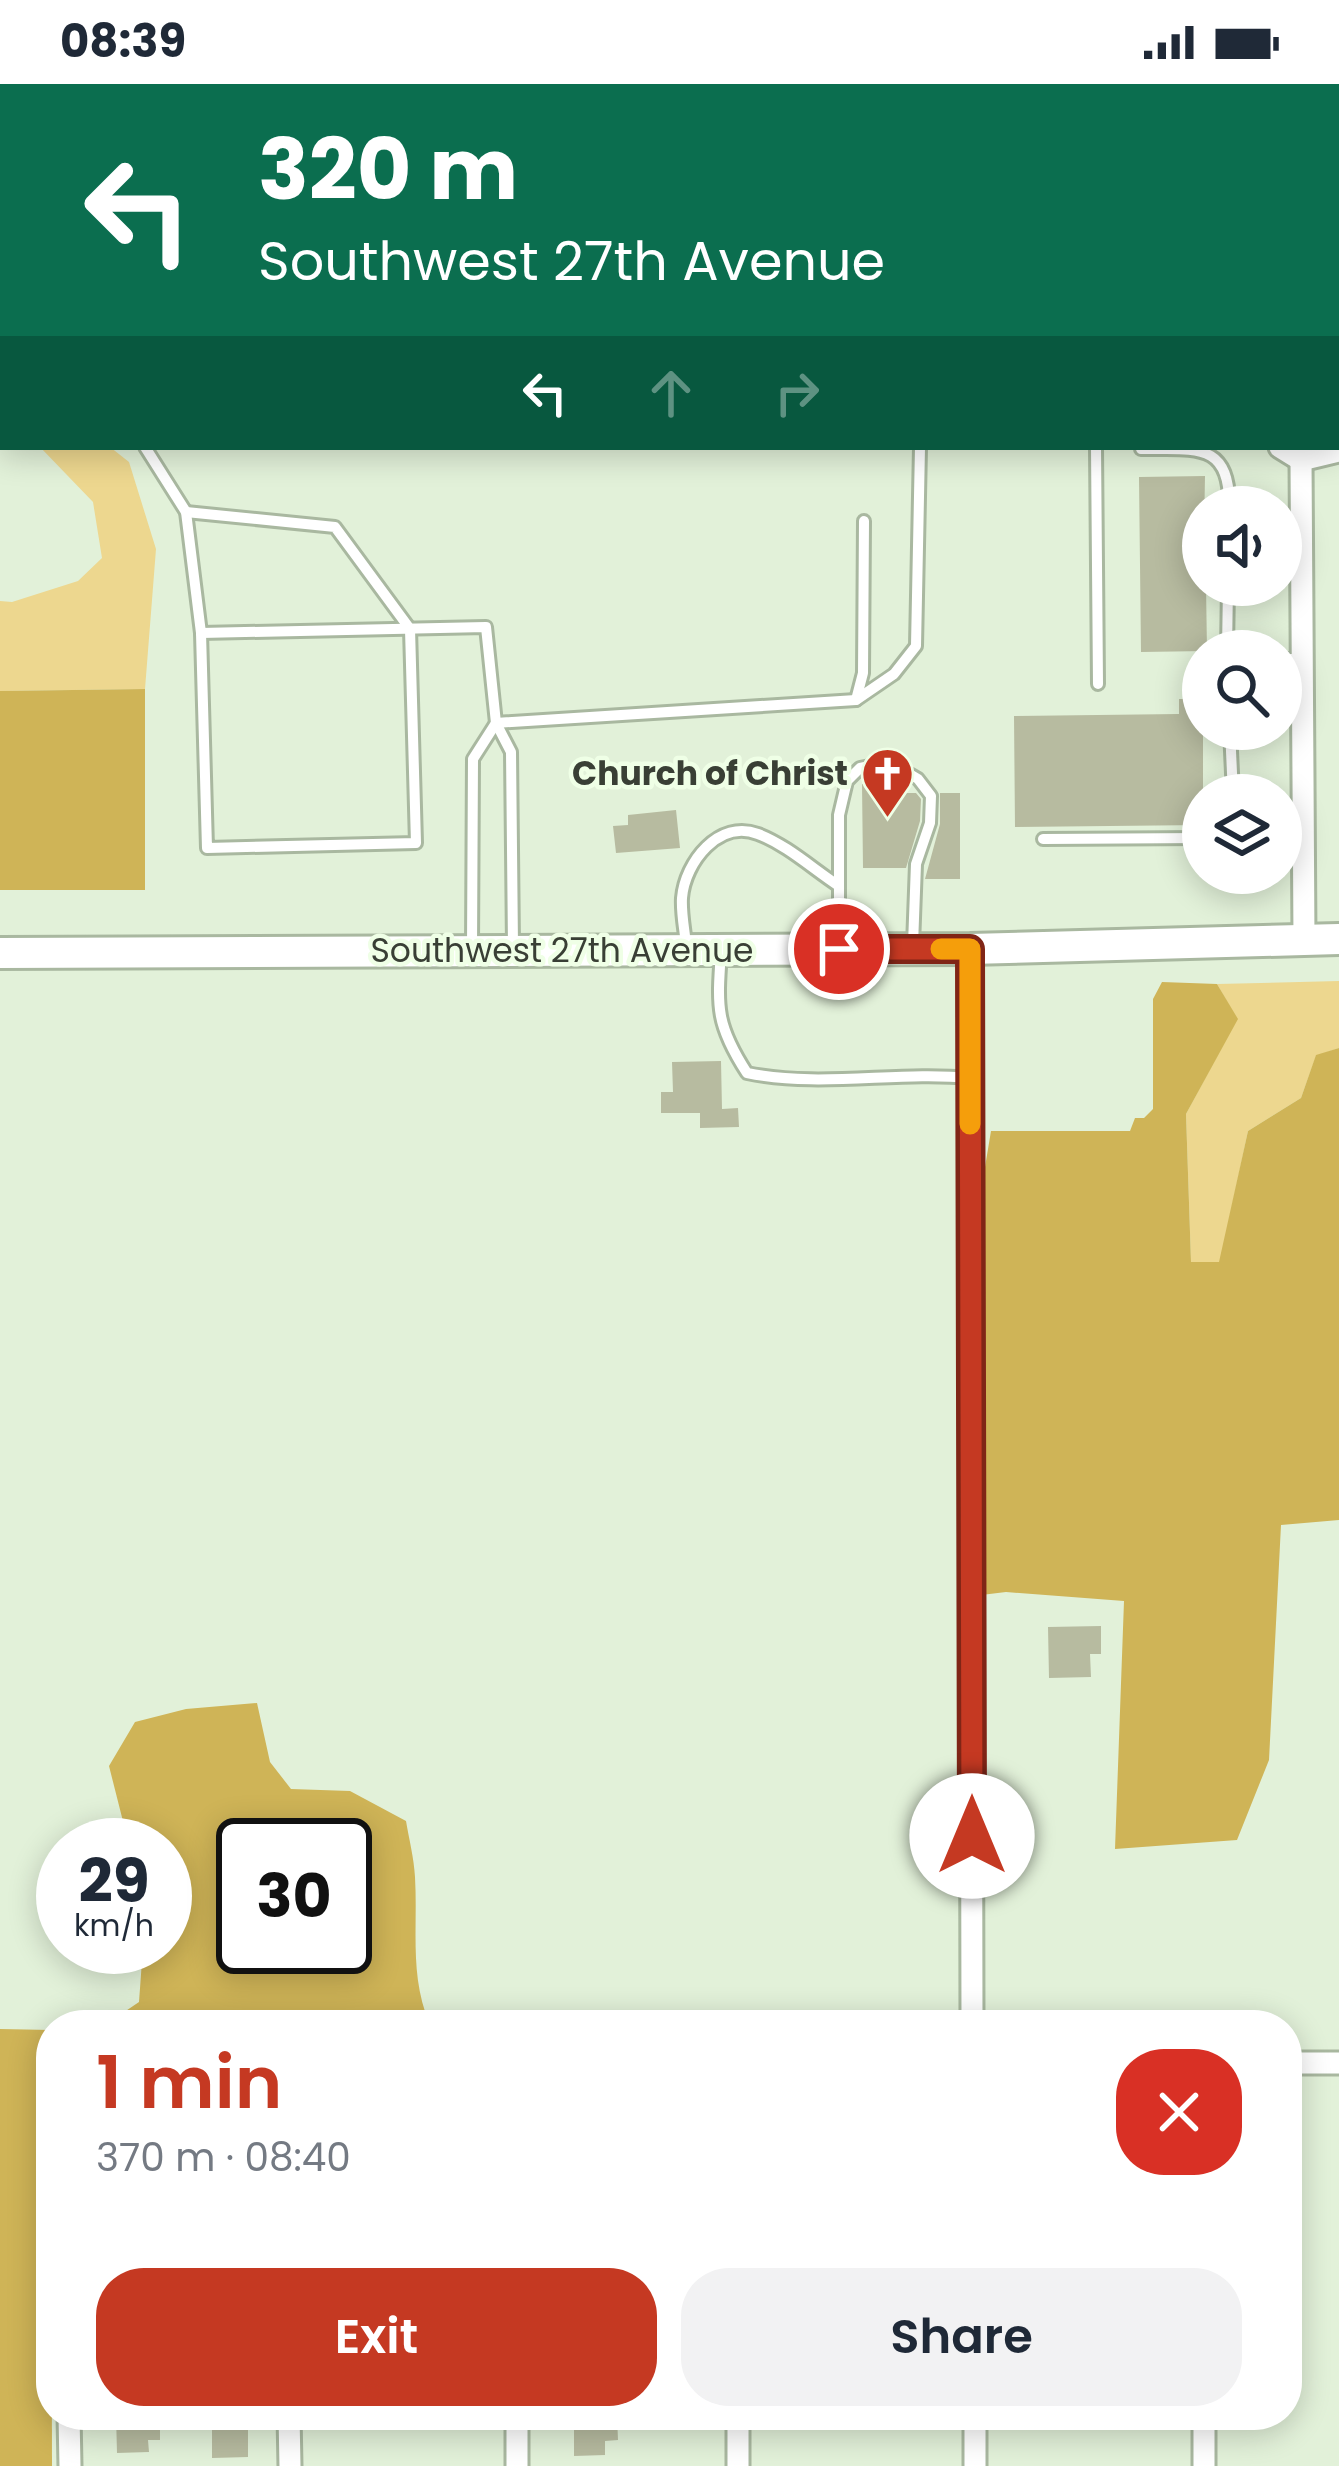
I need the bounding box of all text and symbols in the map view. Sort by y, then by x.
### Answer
text: 08:39 [60,10,186,73]
text: 320 m [258,111,518,228]
icon: left [60,132,216,288]
text: Southwest 27th Avenue [258,223,885,299]
icon: left [512,360,578,426]
icon: ahead [638,360,704,426]
icon: right [764,360,830,426]
map controls [1182,486,1302,894]
button: sound [1182,486,1302,606]
button: search [1182,630,1302,750]
church icon: Church of Christ [859,745,915,819]
place label: Church of Christ [572,750,848,797]
button: layers [1182,774,1302,894]
pin [788,898,890,1000]
icon: arrive [806,916,872,982]
street label: Southwest 27th Avenue [370,927,754,974]
position arrow [909,1773,1035,1899]
speed limit sign: 30 [216,1818,372,1974]
text: 29 [78,1839,150,1923]
text: km/h [74,1904,154,1947]
text: 1 min [96,2032,282,2133]
button: close [1116,2049,1242,2175]
text: 370 m · 08:40 [96,2130,351,2185]
button: Exit [96,2268,657,2406]
button: Share [681,2268,1242,2406]

